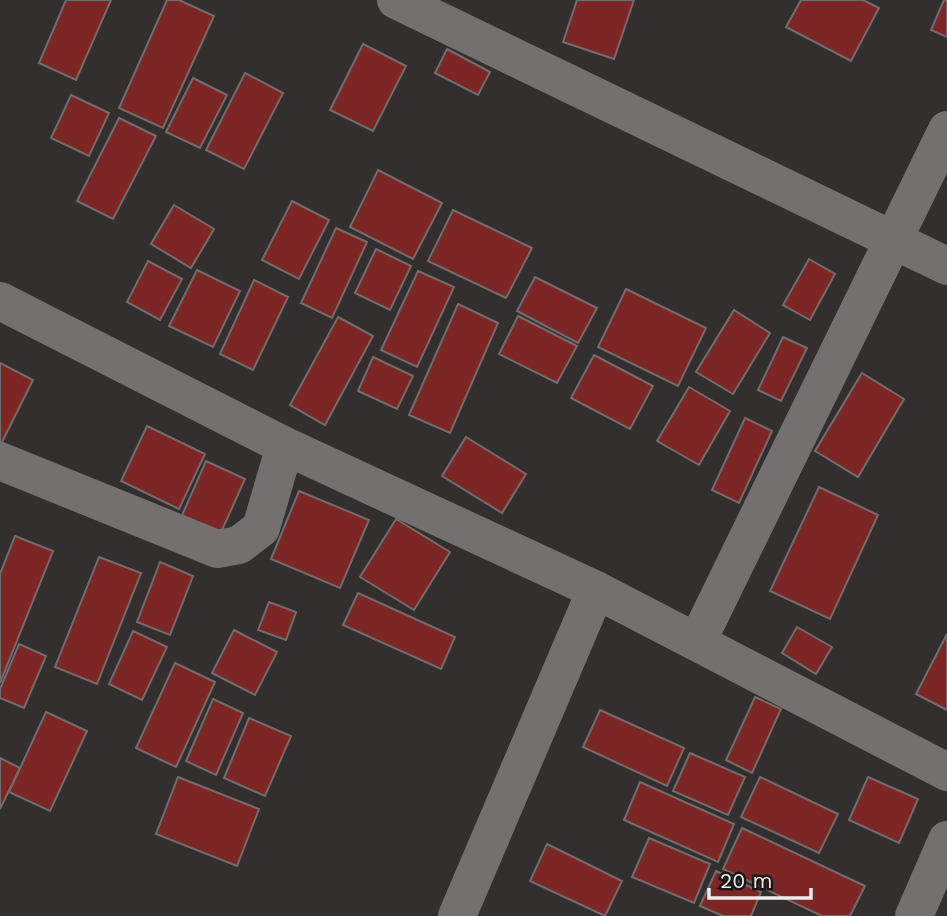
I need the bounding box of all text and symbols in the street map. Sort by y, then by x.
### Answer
scale bar [709,856,810,900]
text: 20 m [720,868,772,893]

